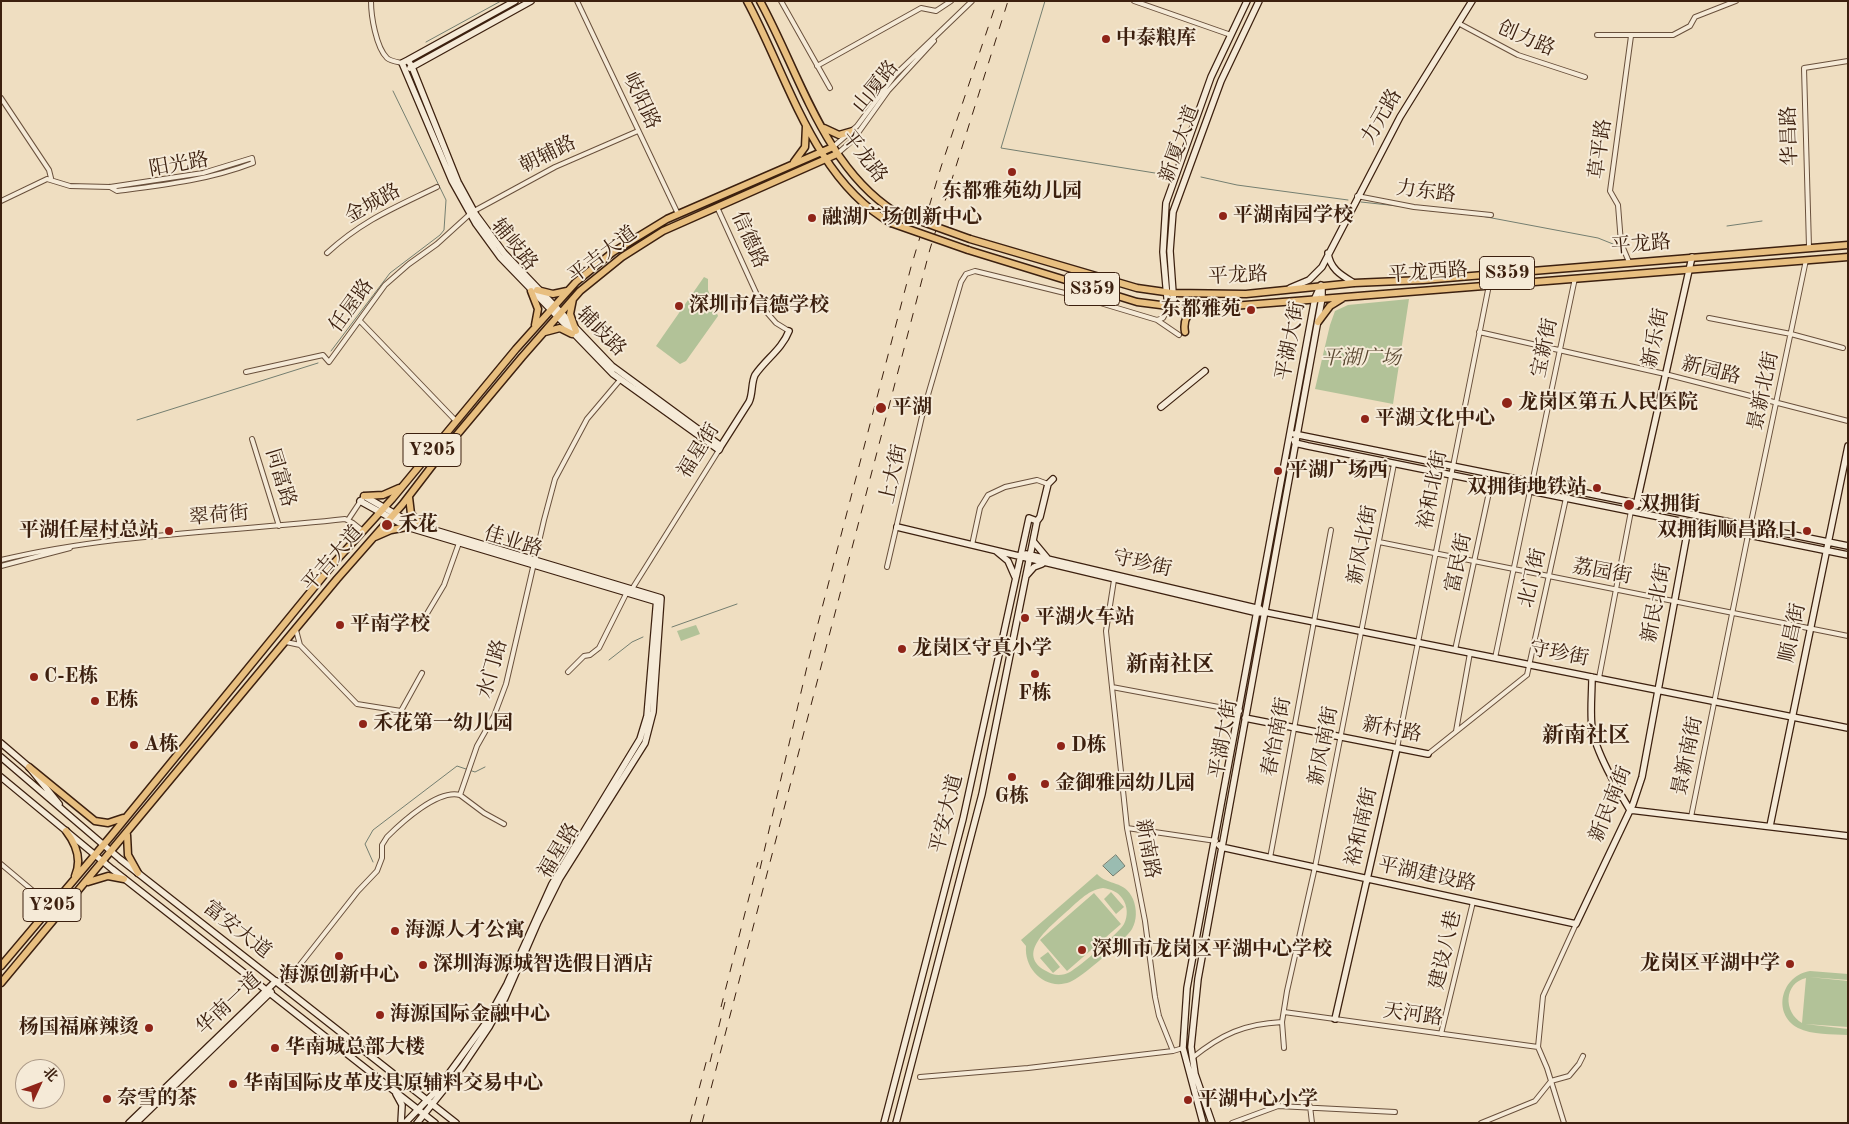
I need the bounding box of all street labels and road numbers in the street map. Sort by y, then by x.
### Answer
street label: 创力路 [1494,16,1558,62]
street label: 山厦路 [848,56,904,118]
street label: 岐阳路 [617,69,665,133]
street label: 力元路 [1357,85,1407,149]
street label: 新厦大道 [1155,102,1205,186]
street label: 华昌路 [1777,106,1803,166]
street label: 草平路 [1585,118,1617,180]
street label: 平龙路 [836,126,892,188]
street label: 朝辅路 [516,131,580,179]
street label: 阳光路 [147,148,211,182]
street label: 力东路 [1395,176,1457,208]
street label: 金城路 [341,179,405,229]
street label: 信德路 [726,208,772,272]
street label: 辅岐路 [486,214,542,276]
street label: 平吉大道 [564,221,642,289]
street label: 平龙路 [1610,230,1672,260]
road number: S359 [1480,256,1534,290]
street label: 平龙西路 [1387,258,1469,288]
street label: 平龙路 [1207,262,1269,290]
road number: S359 [1064,272,1120,306]
street label: 任屋路 [325,275,379,337]
street label: 平湖大街 [1272,299,1310,383]
street label: 辅歧路 [571,302,631,362]
street label: 新乐街 [1638,306,1674,370]
street label: 宝新街 [1527,316,1563,380]
street label: 景新北街 [1744,349,1784,433]
street label: 新园路 [1679,352,1743,390]
street label: 福星街 [673,419,725,483]
road number: Y205 [403,434,461,466]
street label: 上大街 [876,442,912,506]
street label: 同富路 [260,446,300,510]
street label: 裕和北街 [1414,448,1452,532]
street label: 翠荷街 [188,501,250,531]
street label: 新风北街 [1344,503,1382,587]
street label: 平吉大道 [298,521,368,597]
street label: 佳业路 [481,522,545,562]
street label: 富民街 [1441,531,1477,595]
street label: 守珍街 [1110,546,1174,582]
street label: 北门街 [1515,546,1551,610]
street label: 荔园街 [1570,554,1634,590]
street label: 新民北街 [1638,561,1676,645]
street label: 顺昌街 [1775,601,1811,665]
street label: 守珍街 [1527,636,1591,672]
street label: 水门路 [473,637,513,701]
street label: 春怡南街 [1258,695,1296,779]
street label: 平湖大街 [1205,698,1243,780]
street label: 新风南街 [1305,704,1343,788]
street label: 新村路 [1360,712,1424,748]
street label: 景新南街 [1668,714,1708,798]
street label: 新民南街 [1585,762,1637,846]
street label: 平安大道 [926,772,968,856]
street label: 裕和南街 [1341,785,1383,869]
street label: 新南路 [1130,817,1164,881]
street label: 福星路 [533,819,585,883]
street label: 平湖建设路 [1376,853,1478,897]
road number: Y205 [23,888,81,922]
street label: 富安大道 [198,896,276,964]
street label: 建设八巷 [1425,908,1467,992]
street label: 华南一道 [192,968,266,1040]
street label: 天河路 [1382,999,1444,1031]

